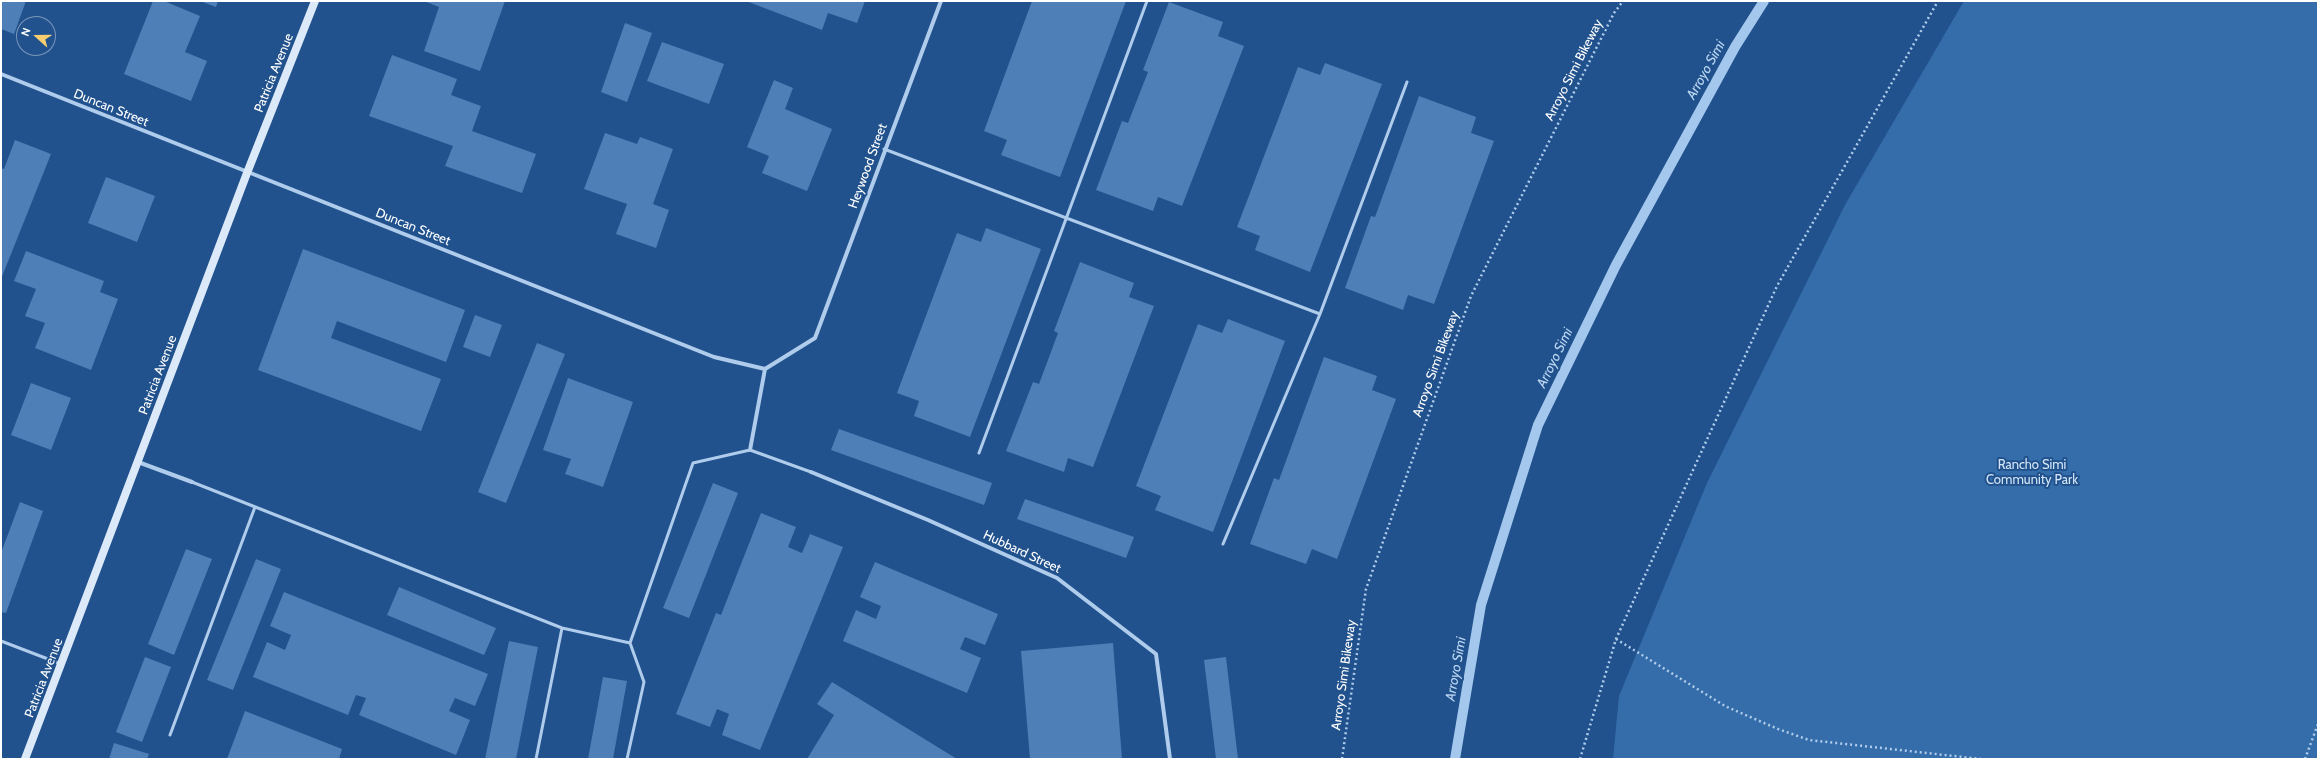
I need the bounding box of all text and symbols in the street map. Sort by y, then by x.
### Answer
north arrow [16,16,56,56]
street label: Arroyo Simi Bikeway [1542,17,1606,123]
text: N [18,26,34,38]
street label: Patricia Avenue [251,31,297,115]
water label: Arroyo Simi [1683,38,1729,102]
street label: Duncan Street [71,86,151,130]
street label: Heywood Street [845,121,891,211]
street label: Duncan Street [373,205,453,249]
street label: Arroyo Simi Bikeway [1410,309,1462,419]
water label: Arroyo Simi [1533,325,1577,391]
street label: Patricia Avenue [136,333,180,417]
park label: Rancho Simi Community Park [1986,457,2078,488]
street label: Hubbard Street [981,527,1063,577]
street label: Arroyo Simi Bikeway [1329,619,1359,731]
street label: Patricia Avenue [22,636,66,720]
water label: Arroyo Simi [1442,636,1470,702]

